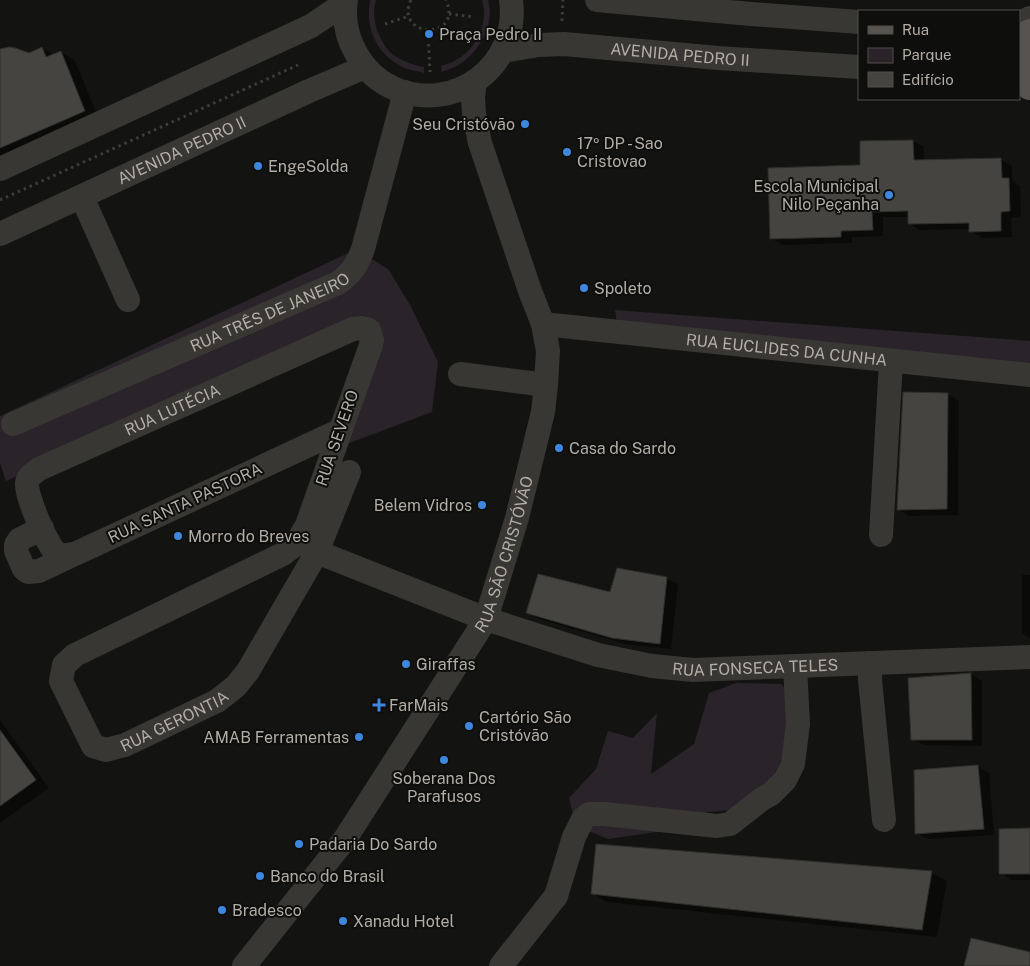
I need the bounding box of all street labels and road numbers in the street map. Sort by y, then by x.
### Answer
street label: AVENIDA PEDRO II [610,39,750,69]
street label: AVENIDA PEDRO II [114,112,249,188]
street label: RUA TRÊS DE JANEIRO [187,268,353,356]
street label: RUA EUCLIDES DA CUNHA [685,330,888,369]
street label: RUA LUTÉCIA [121,380,223,439]
street label: RUA SEVERO [312,387,362,489]
street label: RUA SANTA PASTORA [105,459,265,547]
street label: RUA SÃO CRISTÓVÃO [471,474,536,636]
street label: RUA FONSECA TELES [671,655,838,679]
street label: RUA GERONTIA [117,686,232,755]

